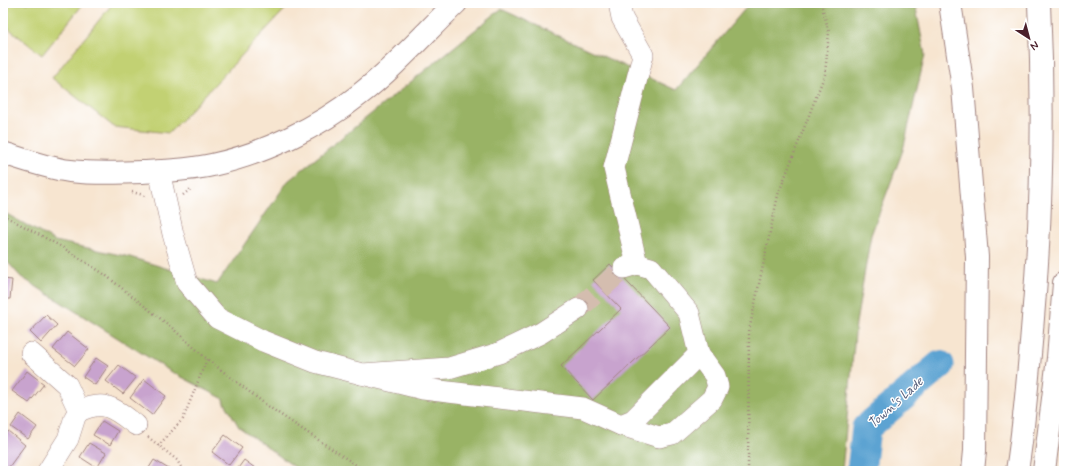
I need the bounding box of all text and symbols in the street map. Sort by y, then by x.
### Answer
north arrow [1009,18,1049,58]
text: N [1027,37,1041,53]
water label: Town's Lade [865,373,928,432]

